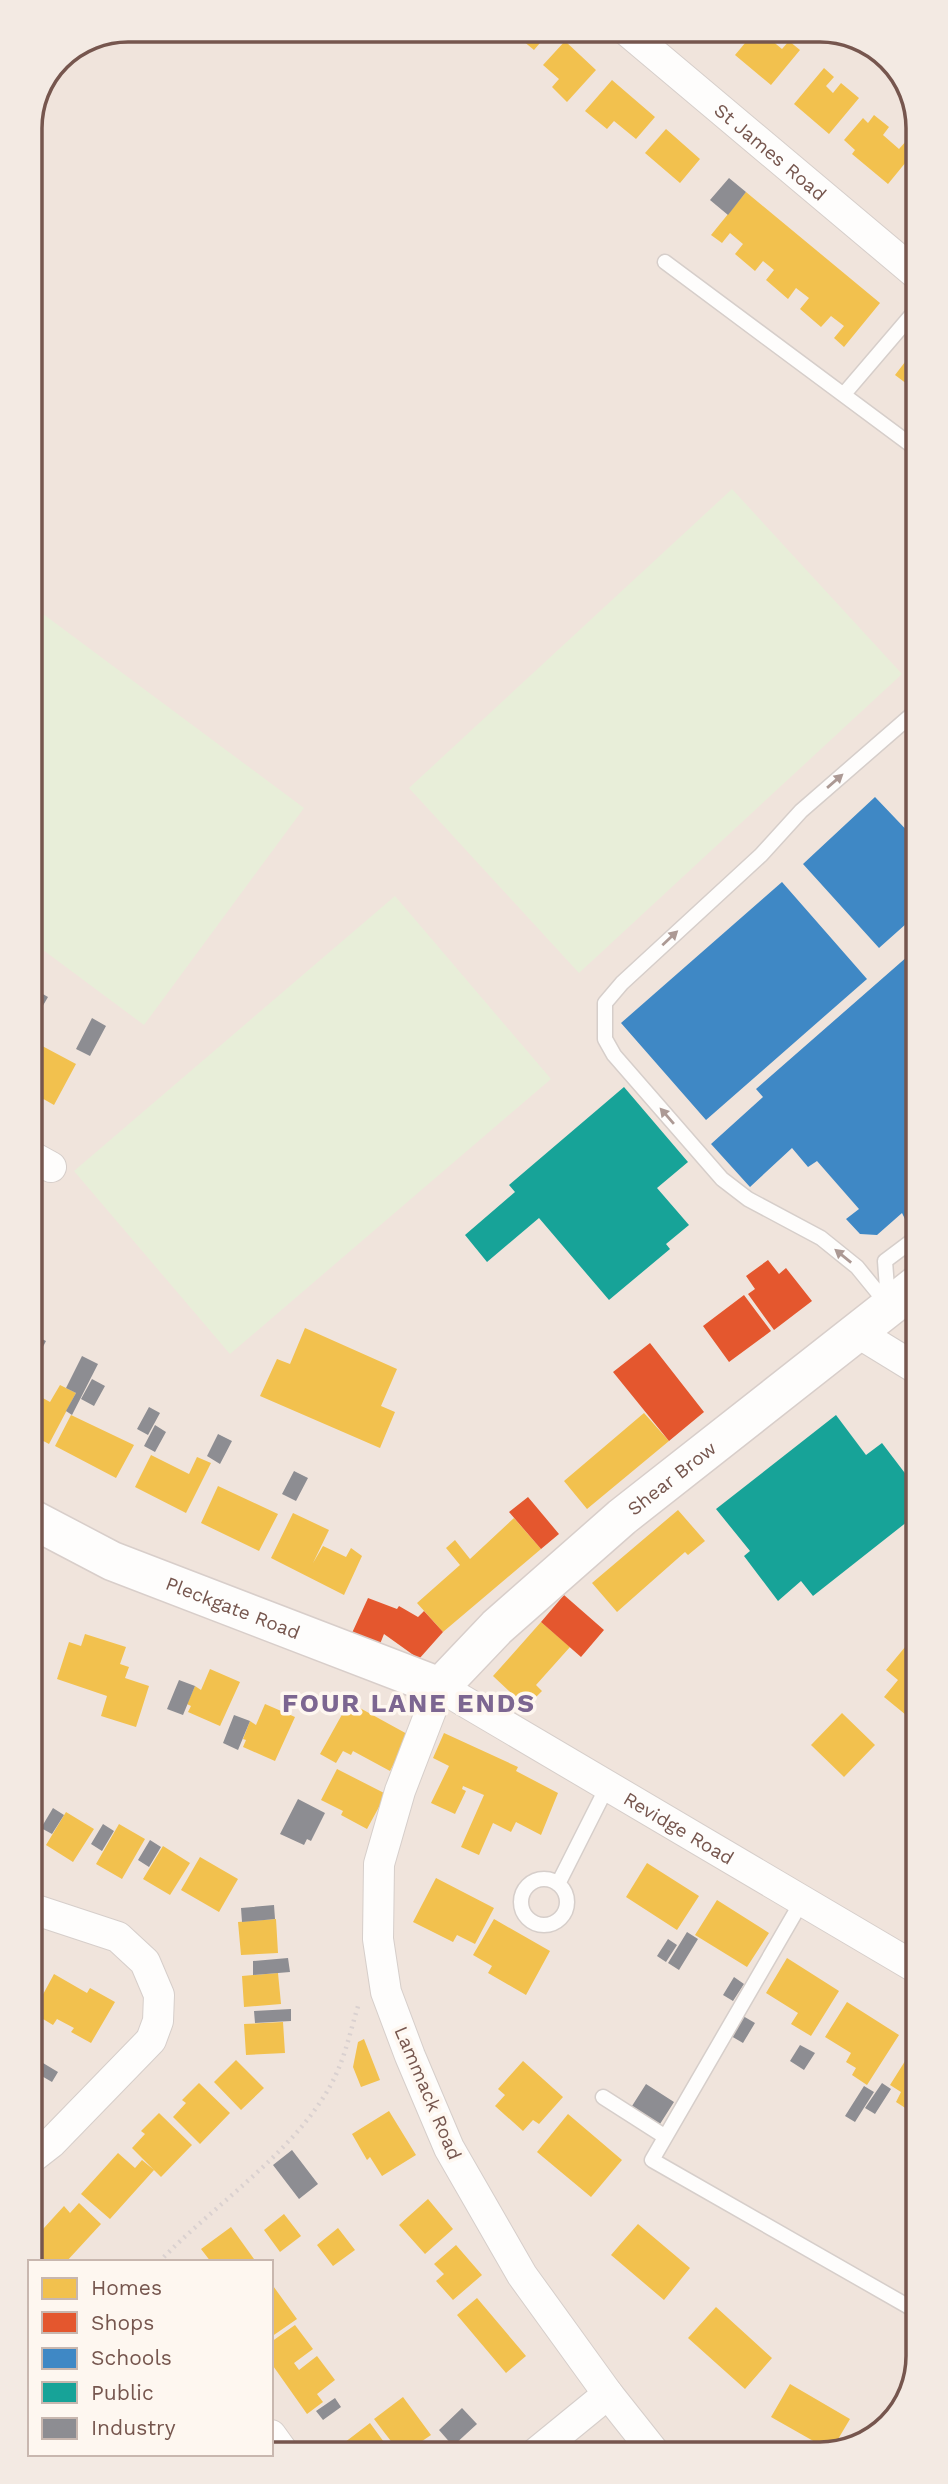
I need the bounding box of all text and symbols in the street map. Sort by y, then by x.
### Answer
street label: St James Road [710,98,831,205]
one-way arrow [826,774,843,789]
one-way arrow [661,930,679,946]
one-way arrow [659,1107,675,1125]
one-way arrow [835,1249,852,1264]
street label: Shear Brow [623,1436,721,1520]
street label: Pleckgate Road [163,1571,303,1644]
district label: FOUR LANE ENDS [282,1688,536,1718]
street label: Revidge Road [620,1787,738,1869]
street label: Lammack Road [389,2023,467,2163]
legend [28,2260,273,2456]
text: Homes [91,2275,162,2300]
text: Shops [91,2310,154,2335]
text: Schools [91,2345,172,2370]
text: Public [91,2380,154,2405]
text: Industry [91,2415,176,2440]

